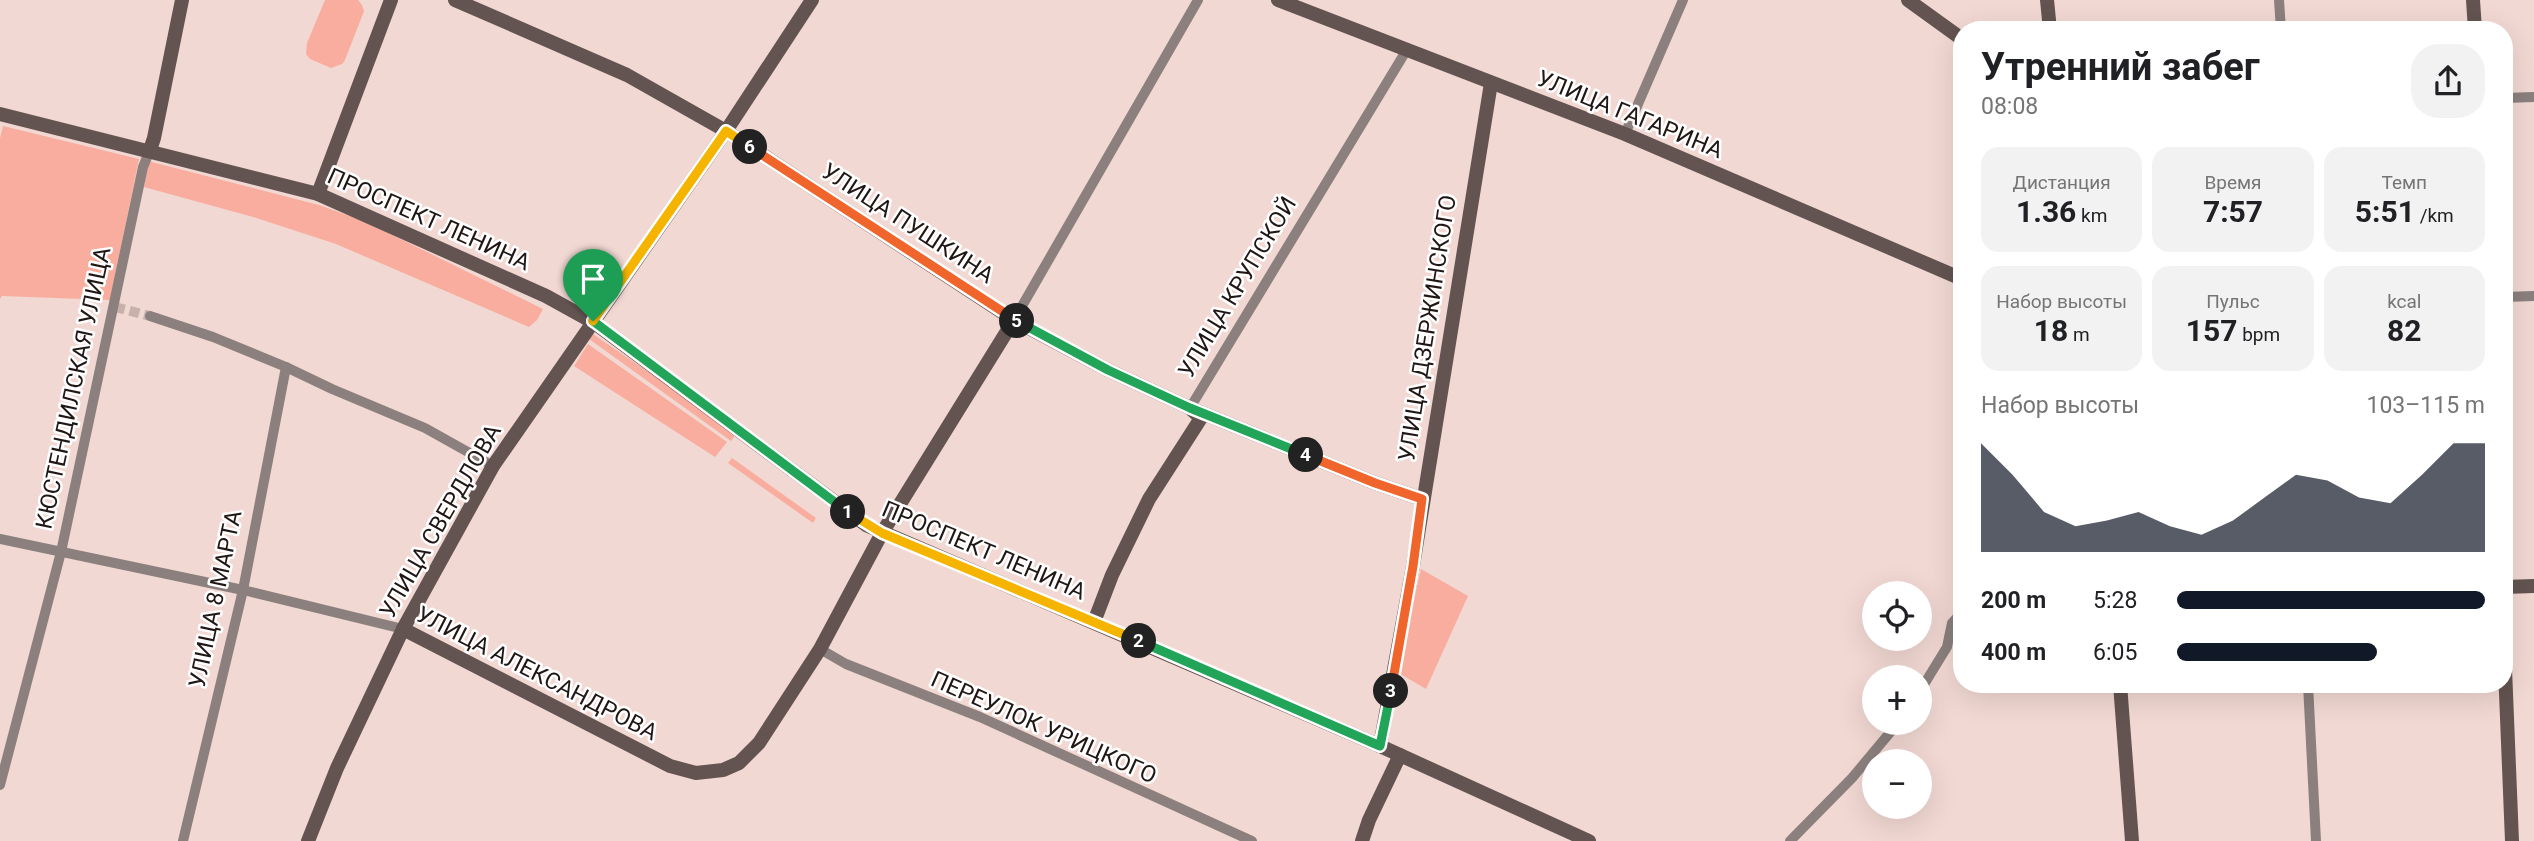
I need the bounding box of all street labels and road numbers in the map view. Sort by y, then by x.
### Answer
street label: УЛИЦА ГАГАРИНА [1533,65,1727,164]
street label: УЛИЦА ПУШКИНА [817,158,999,289]
street label: ПРОСПЕКТ ЛЕНИНА [323,163,534,276]
street label: УЛИЦА КРУПСКОЙ [1172,191,1302,383]
street label: УЛИЦА ДЗЕРЖИНСКОГО [1393,193,1462,463]
street label: КЮСТЕНДИЛСКАЯ УЛИЦА [30,245,117,531]
street label: УЛИЦА СВЕРДЛОВА [374,420,507,623]
street label: ПРОСПЕКТ ЛЕНИНА [878,495,1090,606]
street label: УЛИЦА 8 МАРТА [184,508,247,690]
street label: УЛИЦА АЛЕКСАНДРОВА [412,601,662,746]
street label: ПЕРЕУЛОК УРИЦКОГО [927,666,1161,789]

